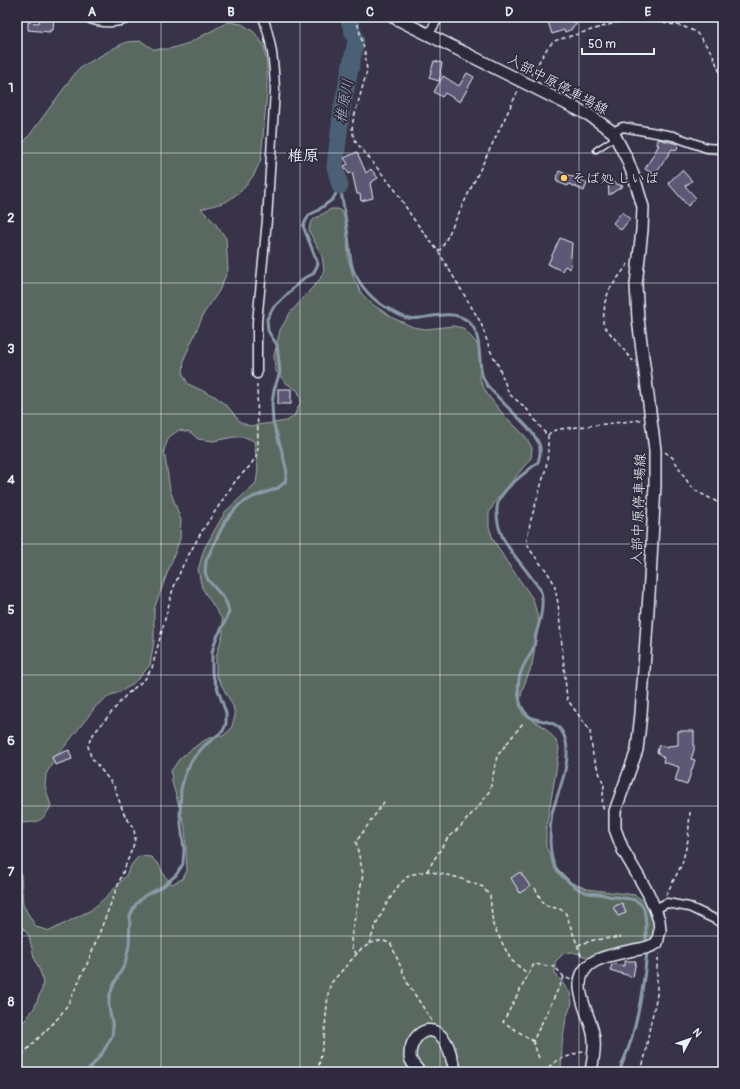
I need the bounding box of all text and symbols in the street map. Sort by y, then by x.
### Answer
text: A [88,4,97,20]
text: B [227,4,235,20]
text: C [366,4,374,20]
text: D [505,4,513,20]
text: E [645,4,652,20]
scale bar [582,30,654,56]
text: 50 m [588,37,616,52]
street label: 入部中原停車場線 [504,51,611,118]
water label: 椎原川 [331,77,358,125]
text: 1 [8,80,14,96]
district label: 椎原 [287,146,319,166]
place label: そば処 しいば [572,170,659,187]
marker: そば処 しいば [559,173,569,183]
text: 2 [7,210,15,226]
text: 3 [7,341,15,357]
street label: 入部中原停車場線 [628,453,649,565]
text: 4 [7,472,15,488]
text: 5 [7,602,15,618]
text: 6 [7,733,15,749]
text: 7 [8,864,15,880]
text: 8 [8,994,15,1010]
north arrow [670,1019,710,1059]
text: N [690,1026,705,1040]

